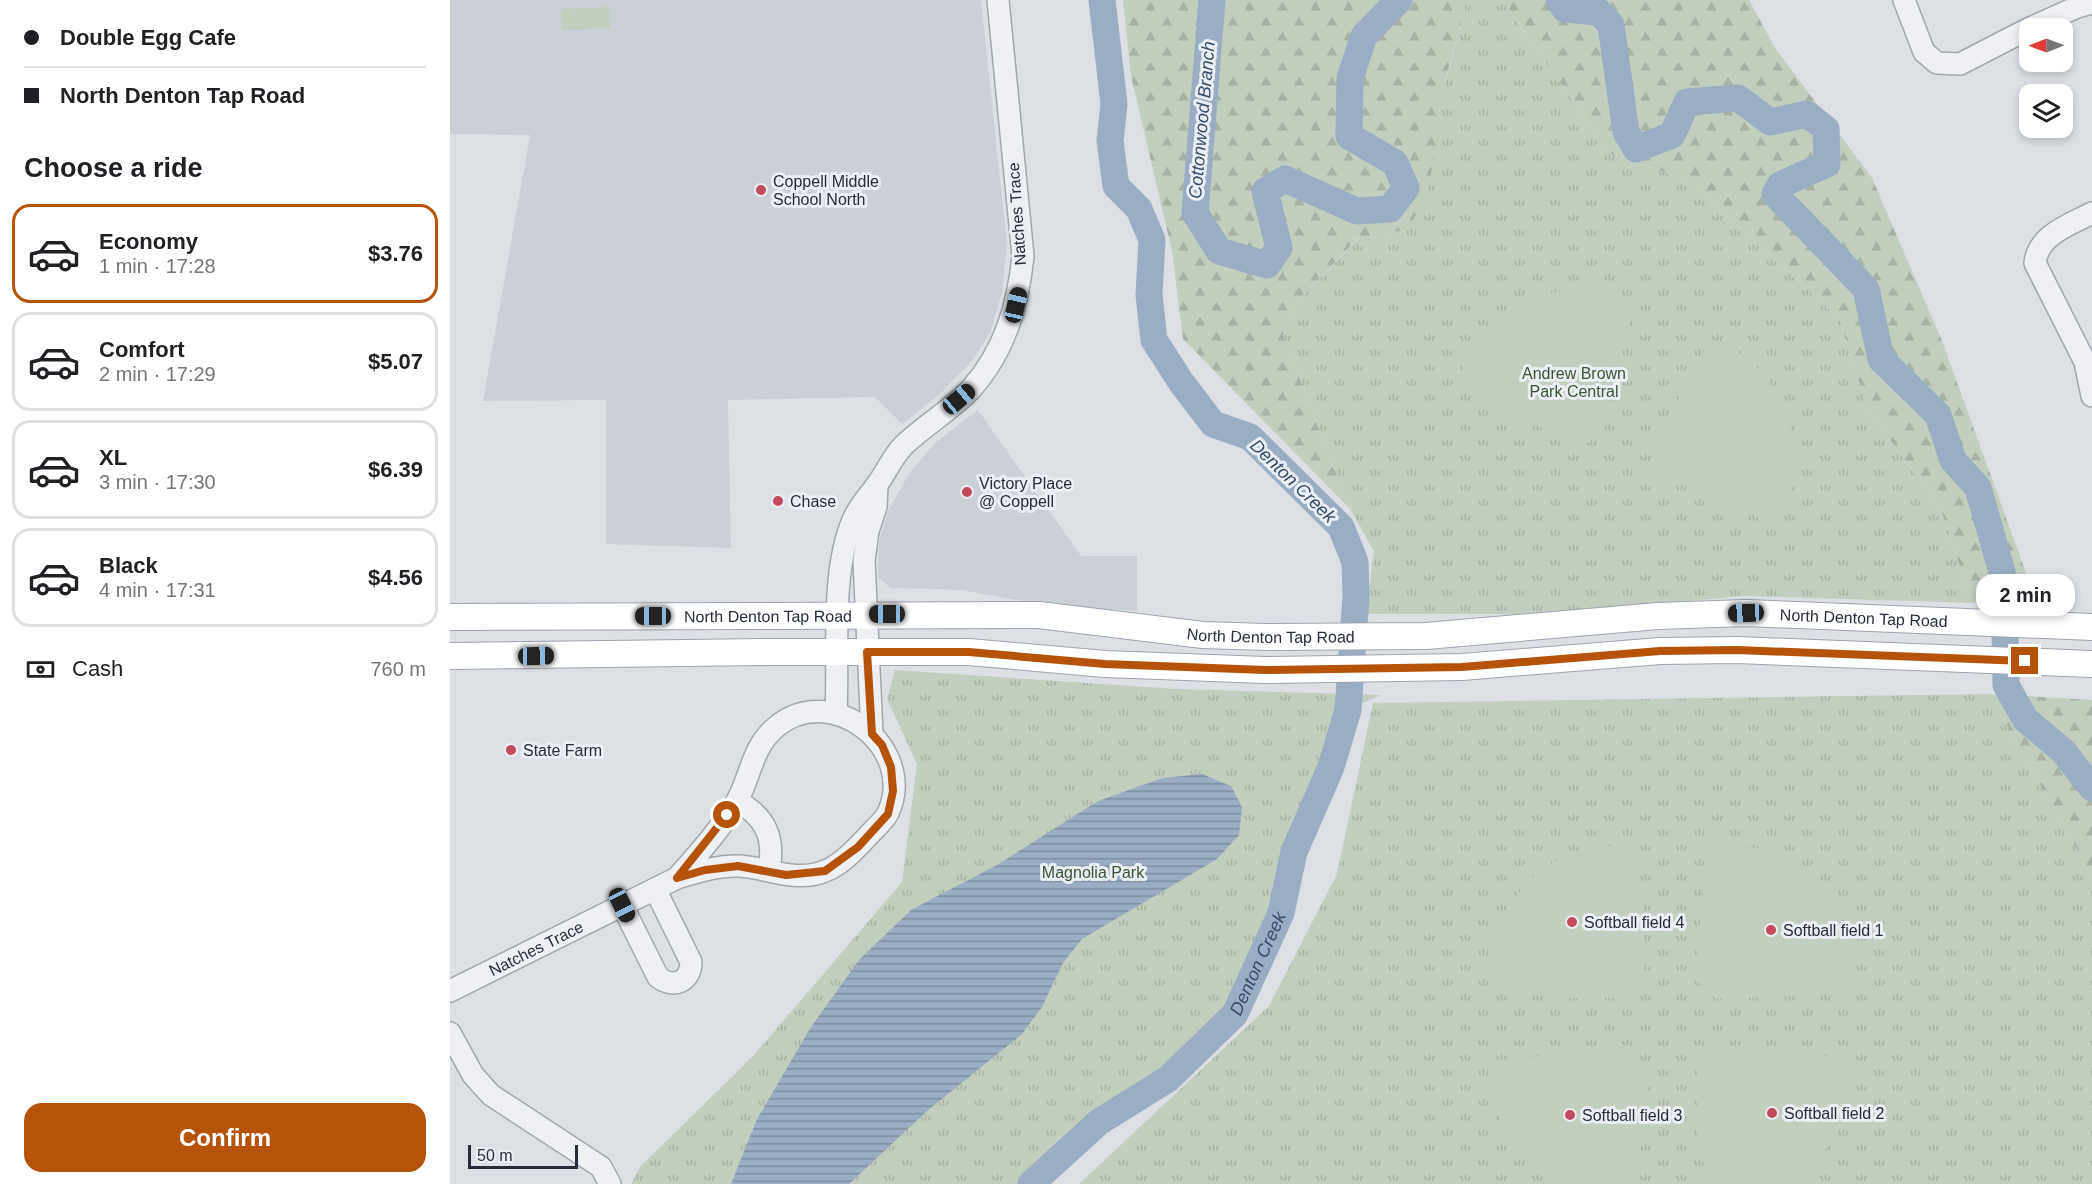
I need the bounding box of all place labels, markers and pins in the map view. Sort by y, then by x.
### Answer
place label: Coppell Middle School North [773,173,879,208]
marker: Coppell Middle School North [754,183,768,197]
place label: Victory Place @ Coppell [979,475,1072,510]
marker: Victory Place @ Coppell [960,485,974,499]
place label: Chase [790,493,836,510]
marker: Chase [771,494,785,508]
place label: State Farm [523,742,602,759]
marker: State Farm [504,743,518,757]
place label: Softball field 4 [1584,914,1685,931]
marker: Softball field 4 [1565,915,1579,929]
place label: Softball field 1 [1783,922,1884,939]
marker: Softball field 1 [1764,923,1778,937]
place label: Softball field 2 [1784,1105,1885,1122]
marker: Softball field 2 [1765,1106,1779,1120]
place label: Softball field 3 [1582,1107,1683,1124]
marker: Softball field 3 [1563,1108,1577,1122]

